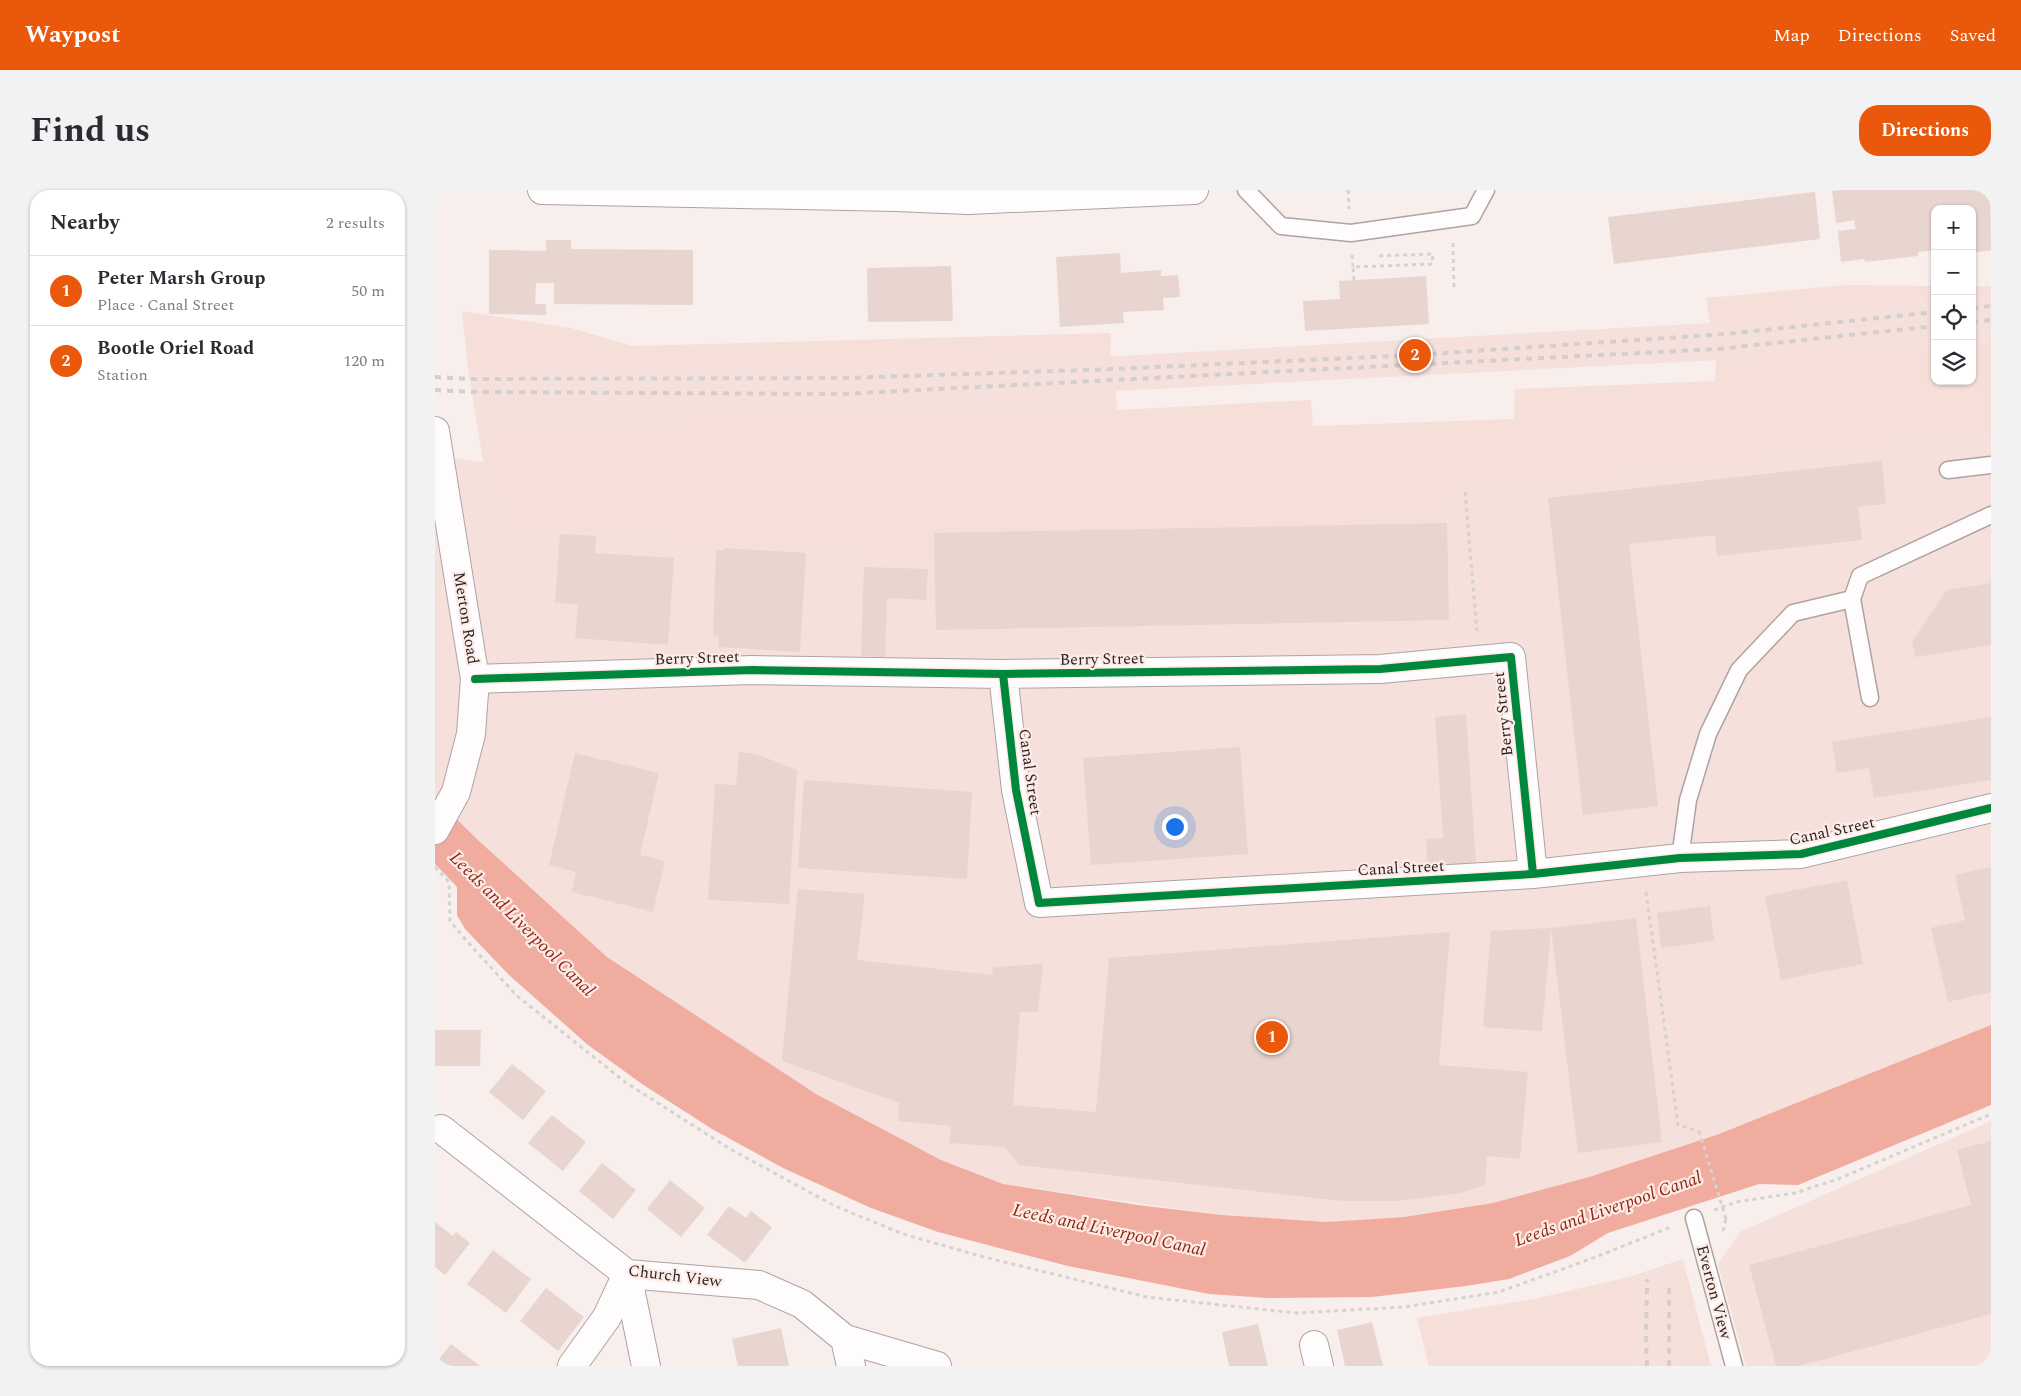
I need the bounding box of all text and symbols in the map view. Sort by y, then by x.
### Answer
text: Waypost [25,17,121,53]
text: Map [1774,22,1810,49]
text: Directions [1838,22,1922,49]
text: Saved [1950,22,1996,49]
text: Find us [30,104,150,157]
button: Directions [1859,105,1991,156]
map controls [1931,205,1976,385]
button: + [1931,205,1976,250]
text: Nearby [50,207,120,239]
text: 2 results [326,211,385,235]
button: − [1931,250,1976,295]
text: Peter Marsh Group [97,264,265,293]
text: 1 [62,279,70,303]
text: 50 m [351,279,385,303]
text: Place · Canal Street [97,293,234,317]
button: locate [1931,295,1976,340]
text: Bootle Oriel Road [97,334,254,363]
pin: 2 [1399,336,1431,374]
button: layers [1931,340,1976,385]
text: 2 [62,349,70,373]
text: 120 m [343,349,385,373]
text: Station [97,363,148,387]
street label: Merton Road [447,570,485,666]
street label: Berry Street [654,645,740,671]
street label: Berry Street [1059,646,1145,672]
street label: Berry Street [1487,670,1519,757]
street label: Canal Street [1012,727,1048,817]
street label: Canal Street [1787,810,1877,852]
your location [1162,814,1188,840]
water label: Leeds and Liverpool Canal [443,845,601,1003]
street label: Canal Street [1357,854,1445,882]
pin: 1 [1256,1018,1288,1056]
water label: Leeds and Liverpool Canal [1511,1164,1706,1254]
water label: Leeds and Liverpool Canal [1010,1196,1208,1264]
street label: Everton View [1690,1242,1738,1343]
street label: Church View [627,1258,724,1294]

